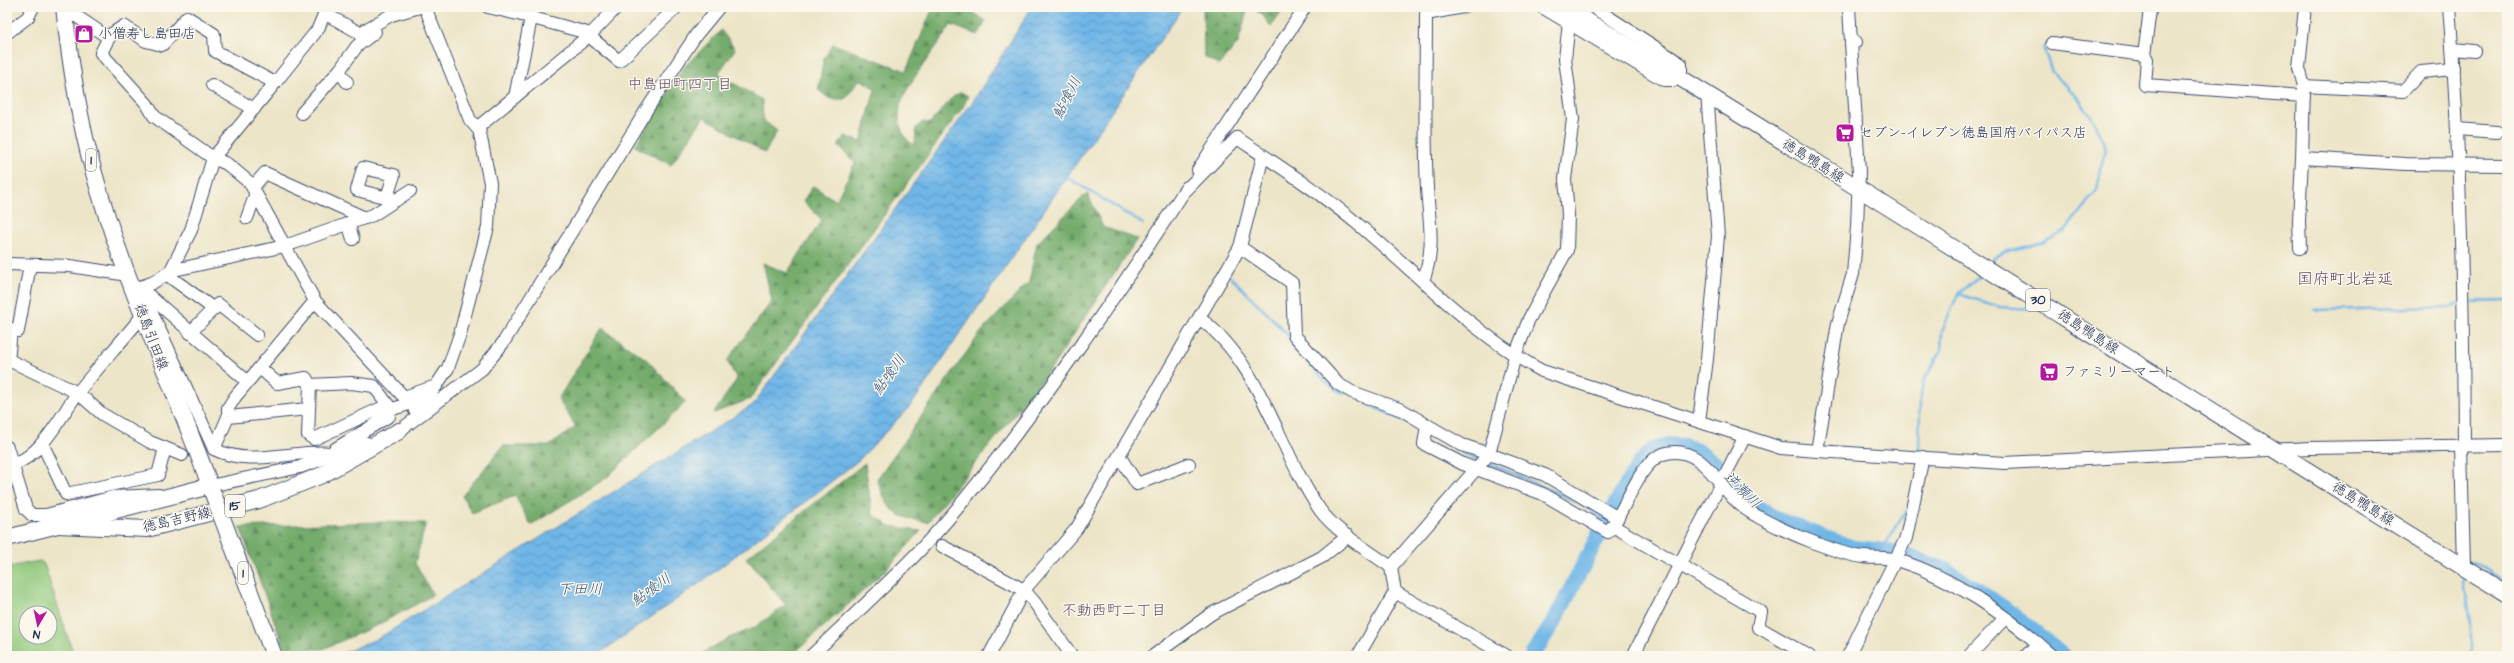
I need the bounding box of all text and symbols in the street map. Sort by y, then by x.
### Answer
shop icon: 小僧寿し島田店 [73,23,95,45]
place label: 小僧寿し島田店 [98,24,196,44]
water label: 鮎喰川 [1047,73,1087,123]
district label: 中島田町四丁目 [627,74,733,95]
supermarket icon: セブン-イレブン徳島国府バイパス店 [1834,122,1856,144]
place label: セブン-イレブン徳島国府バイパス店 [1859,123,2087,143]
street label: 徳島鴨島線 [1778,134,1848,188]
road number: 1 [86,149,96,171]
district label: 国府町北岩延 [2297,268,2393,290]
road number: 30 [2026,289,2050,311]
street label: 徳島引田線 [129,301,173,373]
street label: 徳島鴨島線 [2053,305,2123,359]
water label: 鮎喰川 [867,351,911,399]
supermarket icon: ファミリーマート [2038,361,2060,383]
place label: ファミリーマート [2063,362,2175,382]
water label: 逆瀬川 [1719,467,1765,513]
street label: 徳島鴨島線 [2328,477,2398,531]
road number: 15 [225,495,245,517]
street label: 徳島吉野線 [141,502,213,538]
road number: 1 [238,562,248,584]
water label: 鮎喰川 [627,568,675,612]
water label: 下田川 [557,579,603,600]
district label: 不動西町二丁目 [1061,600,1167,621]
north arrow [18,605,58,645]
text: N [32,626,41,642]

